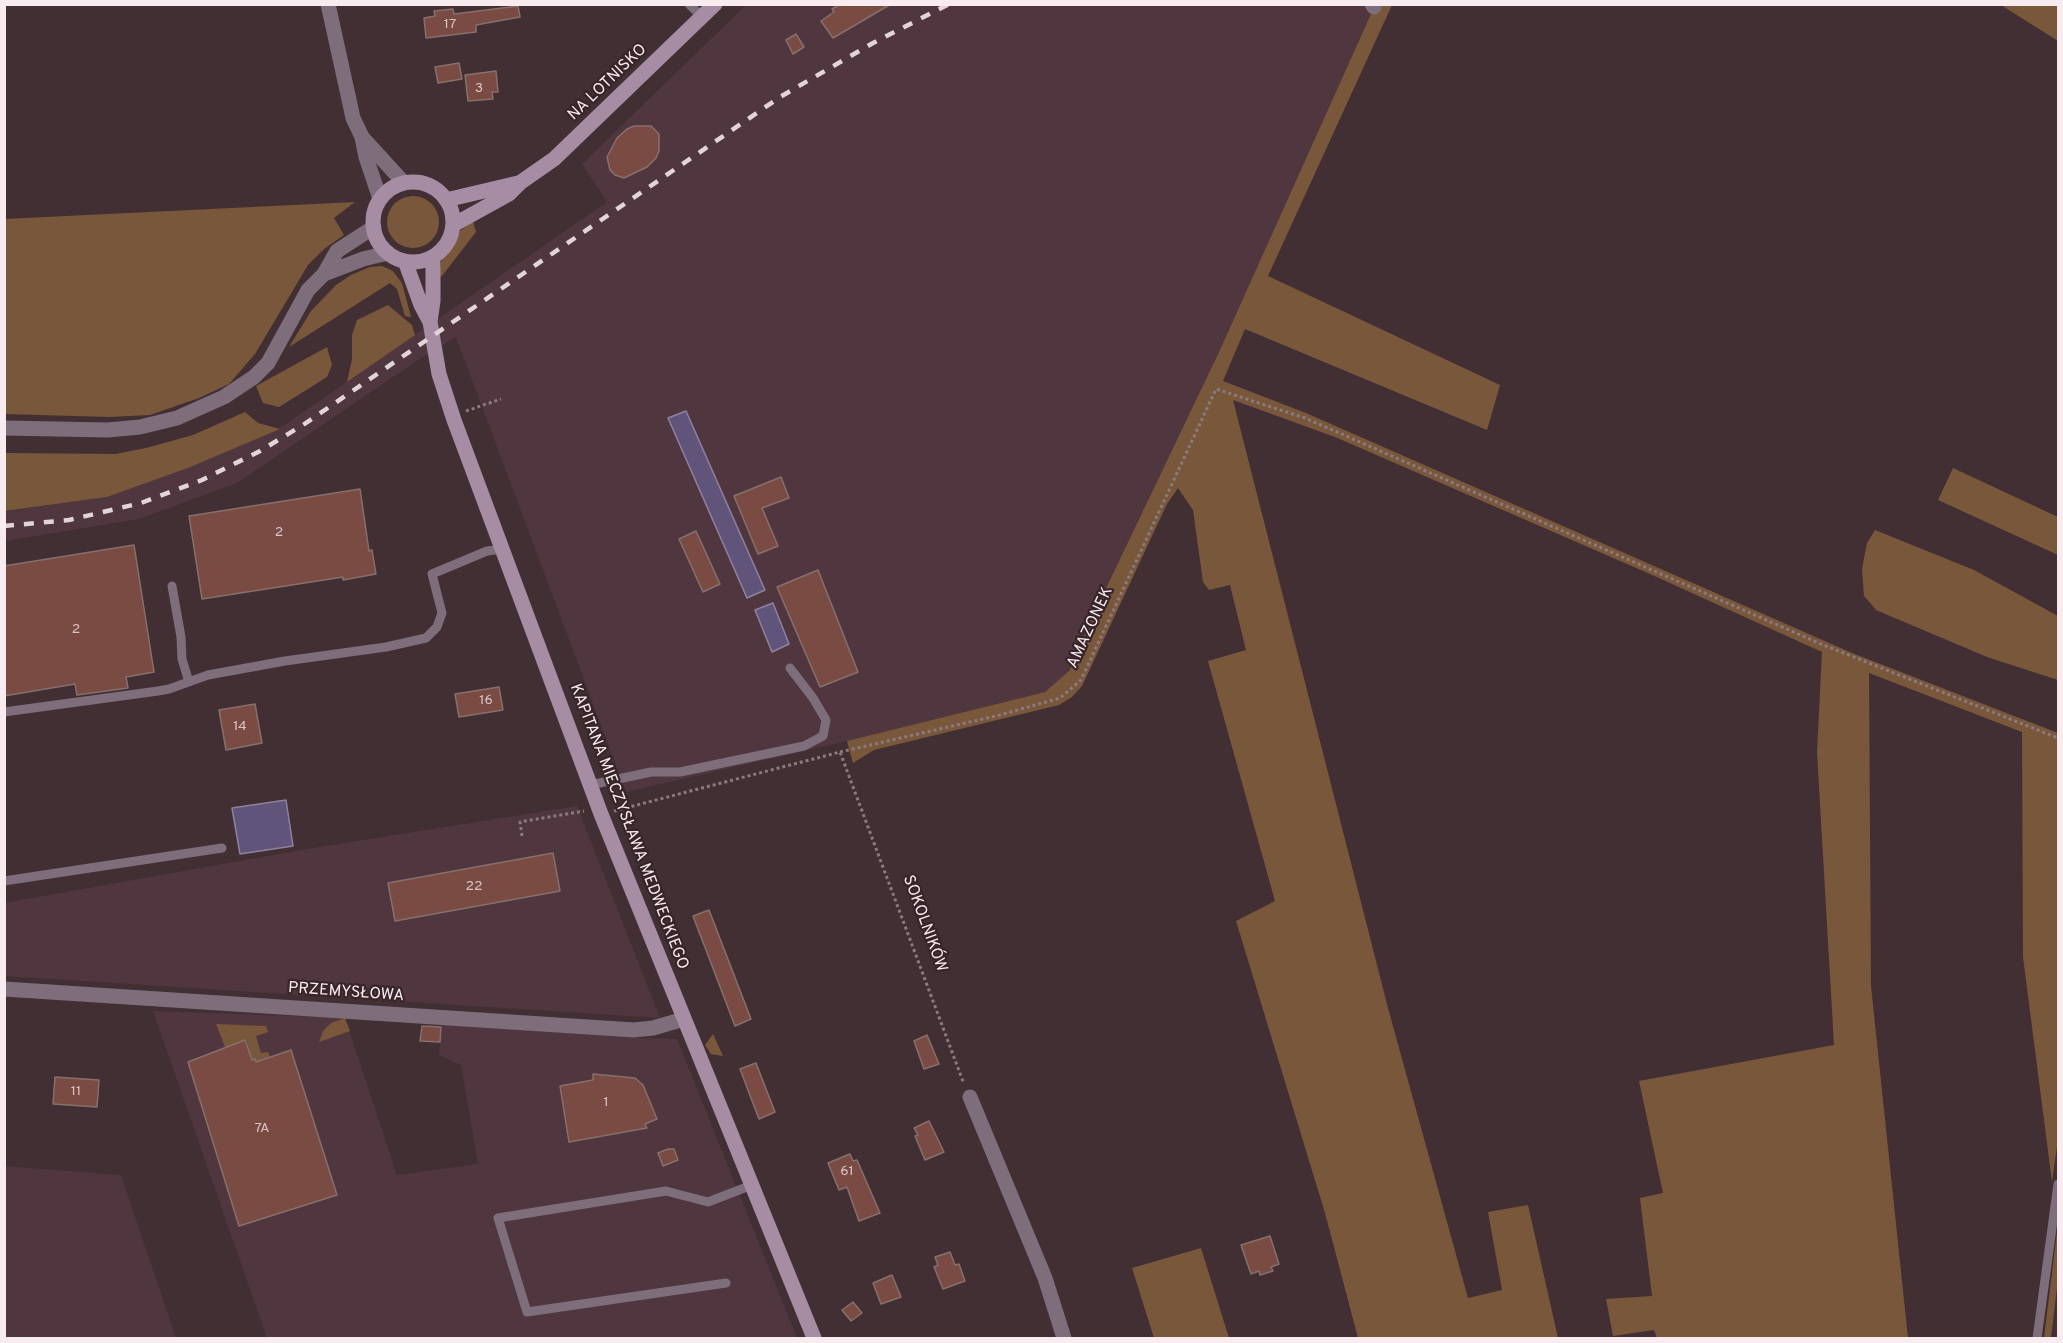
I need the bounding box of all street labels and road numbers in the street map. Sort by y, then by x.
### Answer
street label: NA LOTNISKO [565,41,651,125]
street label: AMAZONEK [1064,584,1118,672]
street label: KAPITANA MIECZYSŁAWA MEDWECKIEGO [565,682,691,972]
street label: SOKOLNIKÓW [898,873,950,975]
street label: PRZEMYSŁOWA [287,979,405,1007]

